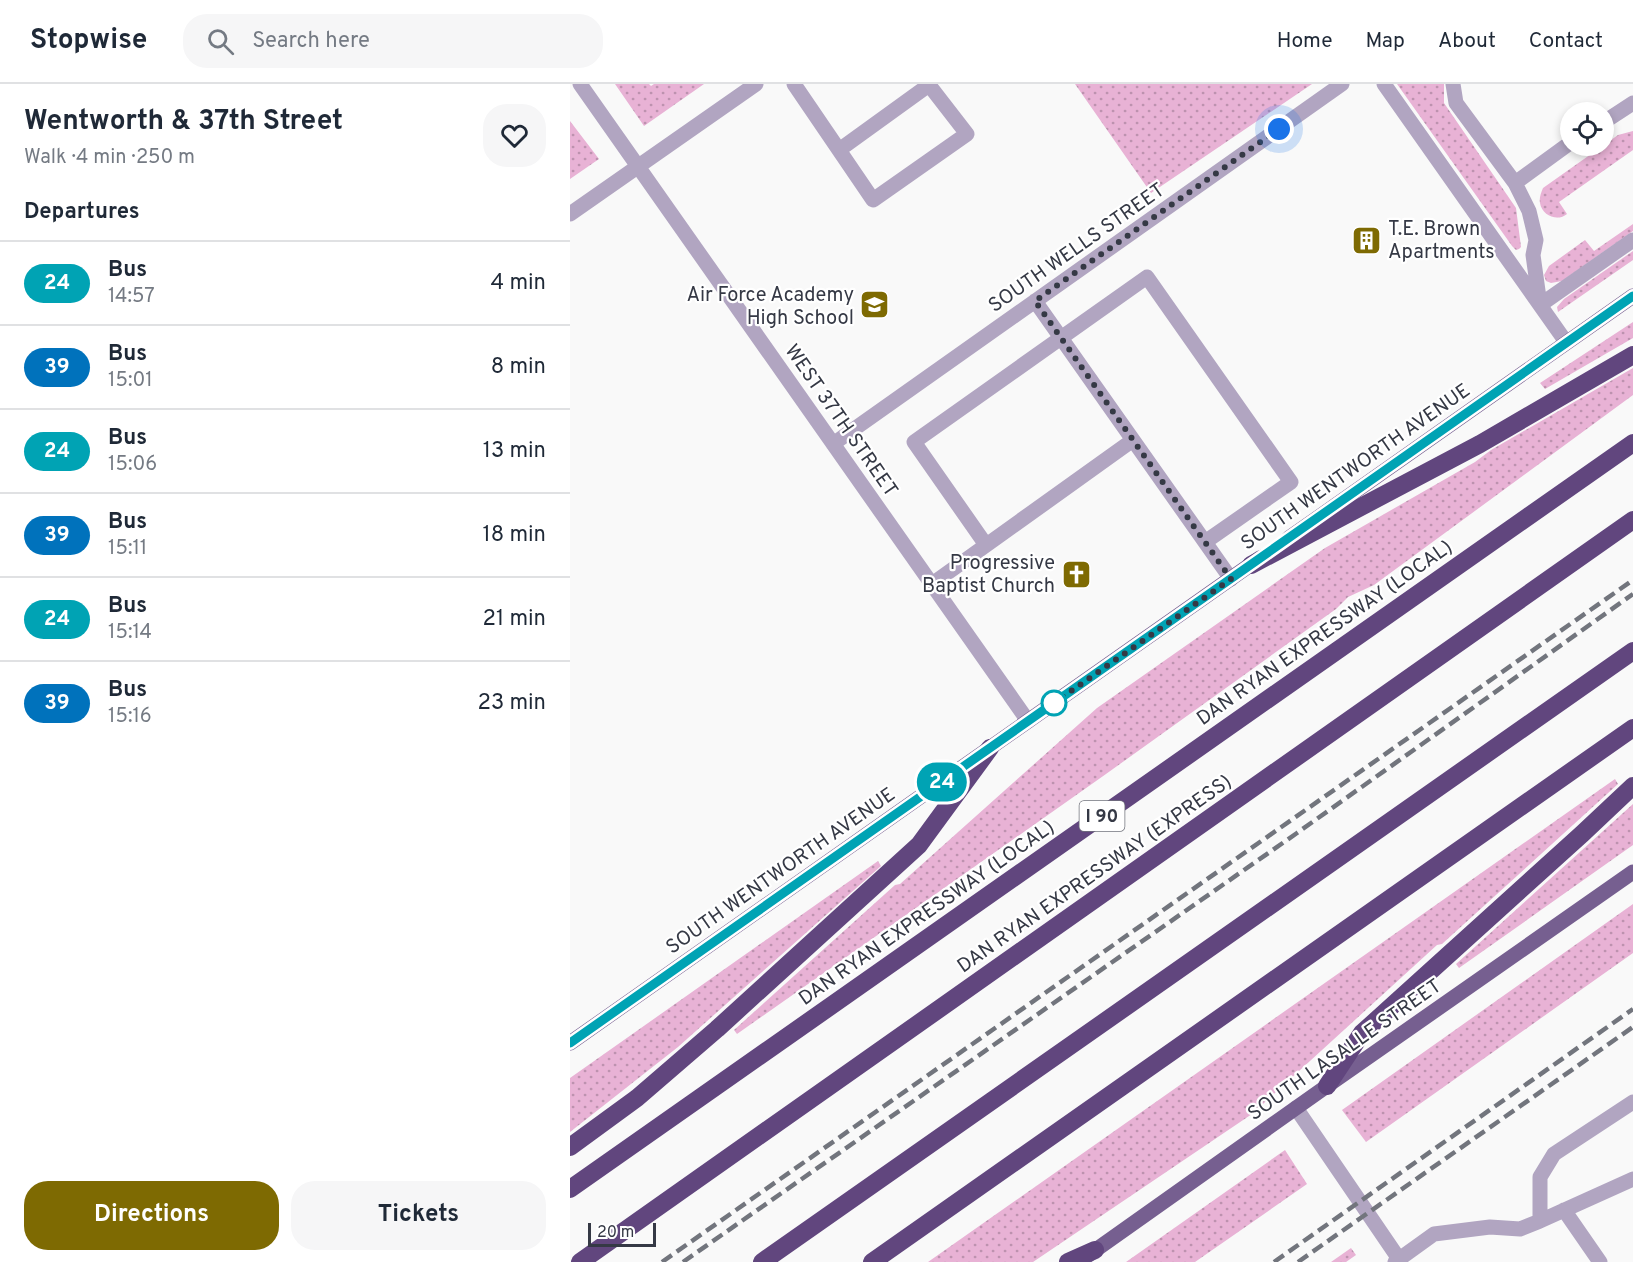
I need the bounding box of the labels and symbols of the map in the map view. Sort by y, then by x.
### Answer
your location [1264,114,1294,144]
street label: SOUTH WELLS STREET [984,178,1170,319]
place label: T.E. Brown Apartments [1388,217,1495,266]
building icon: T.E. Brown Apartments [1351,224,1383,256]
place label: Air Force Academy High School [686,283,854,332]
school or university icon: Air Force Academy High School [859,289,891,321]
street label: WEST 37TH STREET [778,340,903,503]
street label: SOUTH WENTWORTH AVENUE [1236,378,1476,557]
street label: DAN RYAN EXPRESSWAY (LOCAL) [1192,535,1458,732]
place label: Progressive Baptist Church [922,551,1055,600]
church icon: Progressive Baptist Church [1060,558,1092,590]
unlabelled marker [1041,690,1067,716]
line badge: 24 [915,762,969,802]
street label: DAN RYAN EXPRESSWAY (EXPRESS) [953,769,1238,980]
street label: SOUTH WENTWORTH AVENUE [661,782,901,961]
road number: I 90 [1080,801,1124,831]
street label: DAN RYAN EXPRESSWAY (LOCAL) [794,815,1060,1012]
street label: SOUTH LASALLE STREET [1243,974,1447,1128]
scale bar [588,1220,656,1248]

